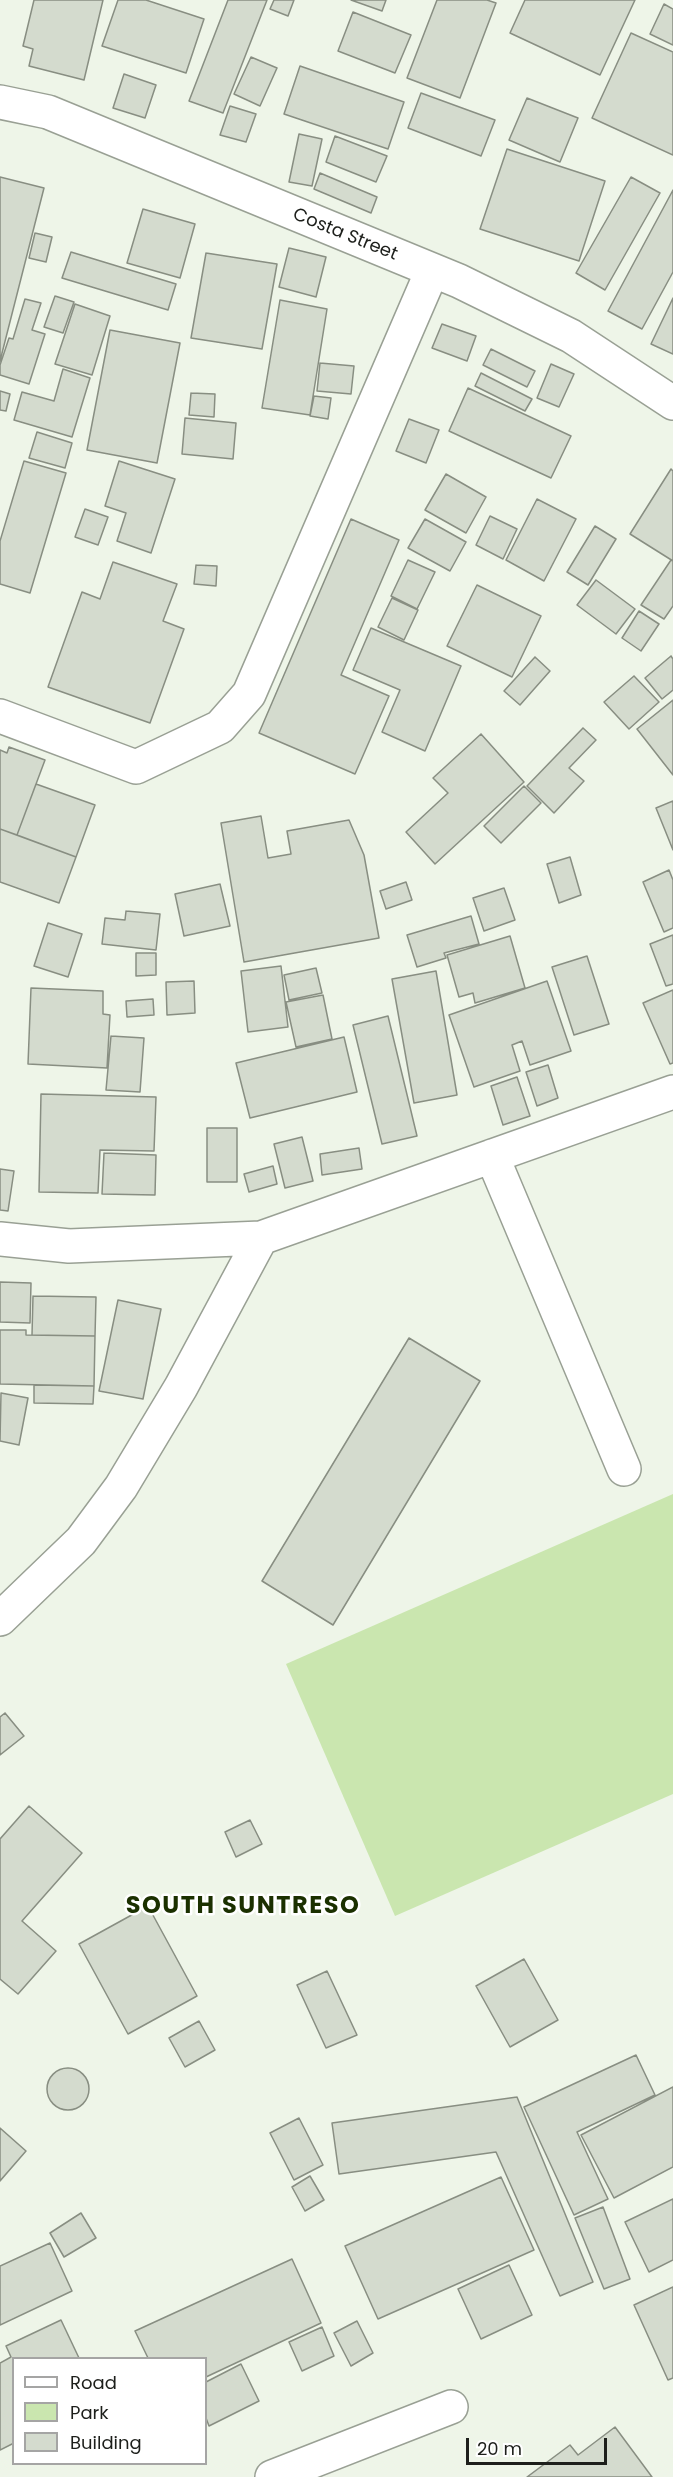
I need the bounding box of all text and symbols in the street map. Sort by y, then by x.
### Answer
street label: Costa Street [289,204,401,266]
district label: SOUTH SUNTRESO [126,1893,360,1921]
legend [12,2357,207,2465]
text: Road [70,2370,117,2395]
text: Park [70,2400,109,2425]
scale bar [469,2426,610,2464]
text: Building [70,2430,142,2455]
text: 20 m [477,2436,522,2461]

